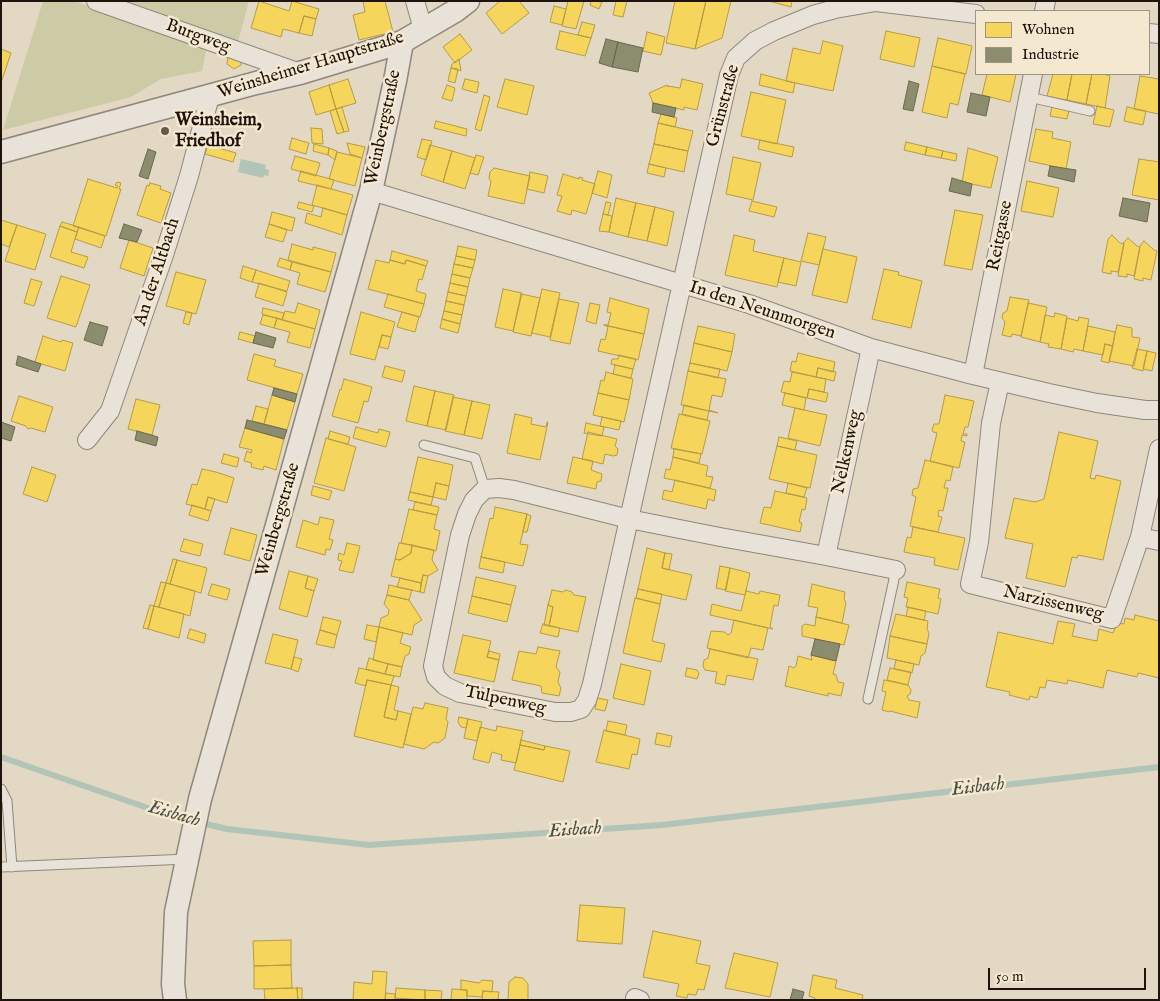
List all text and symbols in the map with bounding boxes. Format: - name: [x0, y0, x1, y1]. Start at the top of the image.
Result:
- legend: [975, 10, 1150, 75]
- street label: Burgweg: [163, 15, 233, 59]
- text: Wohnen: [1022, 20, 1074, 39]
- street label: Weinsheimer Hauptstraße: [215, 27, 407, 105]
- text: Industrie: [1022, 45, 1079, 64]
- street label: Grünstraße: [703, 63, 745, 149]
- street label: Weinbergstraße: [361, 68, 407, 188]
- place label: Weinsheim, Friedhof: [175, 110, 262, 152]
- marker: Weinsheim, Friedhof: [159, 125, 171, 137]
- street label: Reitgasse: [984, 199, 1018, 273]
- street label: An der Altbach: [130, 215, 186, 329]
- street label: In den Neunmorgen: [686, 277, 838, 345]
- street label: Nelkenweg: [829, 408, 867, 496]
- street label: Weinbergstraße: [252, 461, 306, 579]
- street label: Narzissenweg: [1001, 582, 1105, 626]
- street label: Tulpenweg: [462, 682, 548, 720]
- water label: Eisbach: [950, 773, 1006, 803]
- water label: Eisbach: [145, 797, 203, 833]
- water label: Eisbach: [548, 818, 602, 844]
- scale bar: [990, 958, 1148, 990]
- text: 50 m: [996, 967, 1024, 986]

